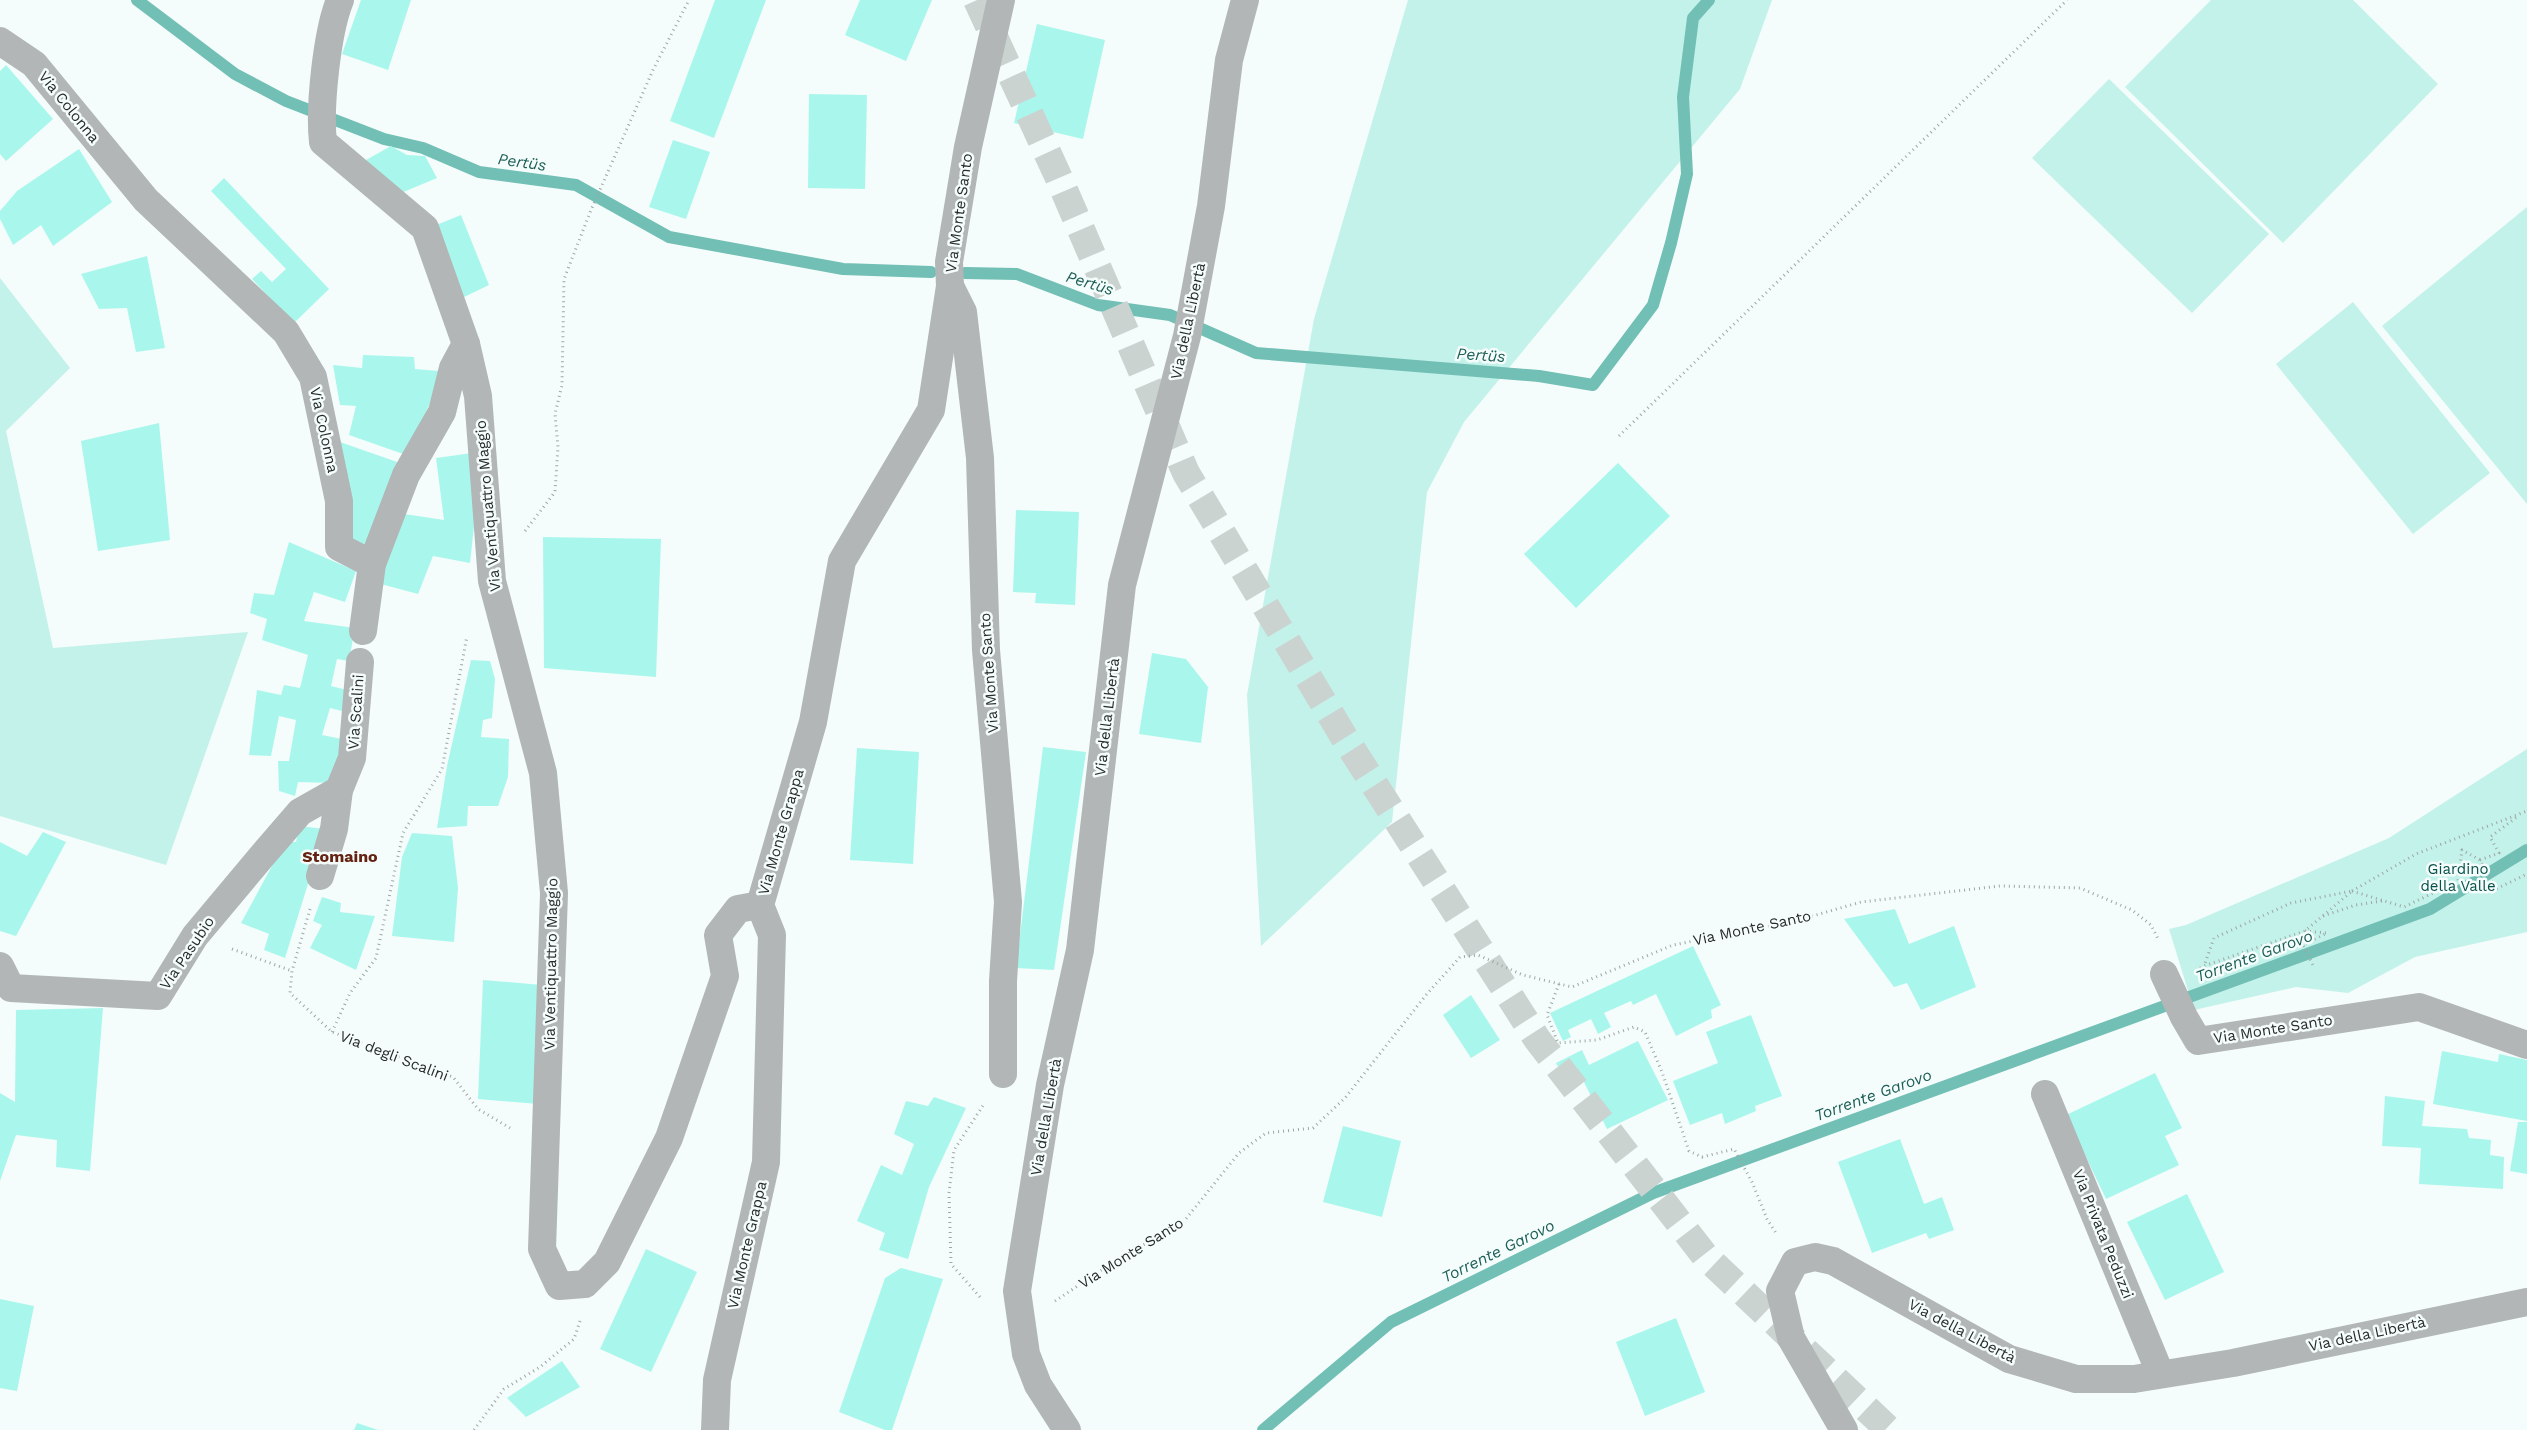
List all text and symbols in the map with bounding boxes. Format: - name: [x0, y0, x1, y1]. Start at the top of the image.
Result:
- street label: Via Colonna: [35, 68, 104, 147]
- water label: Pertüs: [497, 149, 547, 175]
- street label: Via Monte Santo: [942, 152, 976, 274]
- street label: Via della Libertà: [1167, 260, 1209, 381]
- water label: Pertüs: [1064, 267, 1116, 299]
- water label: Pertüs: [1456, 344, 1506, 366]
- street label: Via Colonna: [306, 386, 342, 475]
- street label: Via Ventiquattro Maggio: [472, 419, 504, 593]
- street label: Via Monte Santo: [976, 612, 1002, 734]
- street label: Via della Libertà: [1091, 656, 1123, 777]
- street label: Via Scalini: [344, 674, 368, 750]
- street label: Via Monte Grappa: [754, 766, 808, 897]
- district label: Stomaino: [302, 847, 378, 866]
- park label: Giardino della Valle: [2420, 860, 2496, 895]
- street label: Via Ventiquattro Maggio: [540, 878, 562, 1050]
- street label: Via Monte Santo: [1691, 907, 1813, 949]
- street label: Via Pasubio: [156, 913, 218, 993]
- water label: Torrente Garovo: [2193, 926, 2315, 986]
- street label: Via Monte Santo: [2212, 1011, 2334, 1047]
- street label: Via degli Scalini: [337, 1027, 451, 1085]
- street label: Via della Libertà: [1027, 1056, 1065, 1177]
- water label: Torrente Garovo: [1812, 1065, 1934, 1125]
- street label: Via Privata Peduzzi: [2069, 1167, 2137, 1301]
- street label: Via Monte Grappa: [724, 1179, 771, 1311]
- street label: Via Monte Santo: [1075, 1213, 1187, 1293]
- water label: Torrente Garovo: [1438, 1215, 1558, 1287]
- street label: Via della Libertà: [1905, 1295, 2019, 1367]
- street label: Via della Libertà: [2307, 1313, 2428, 1355]

